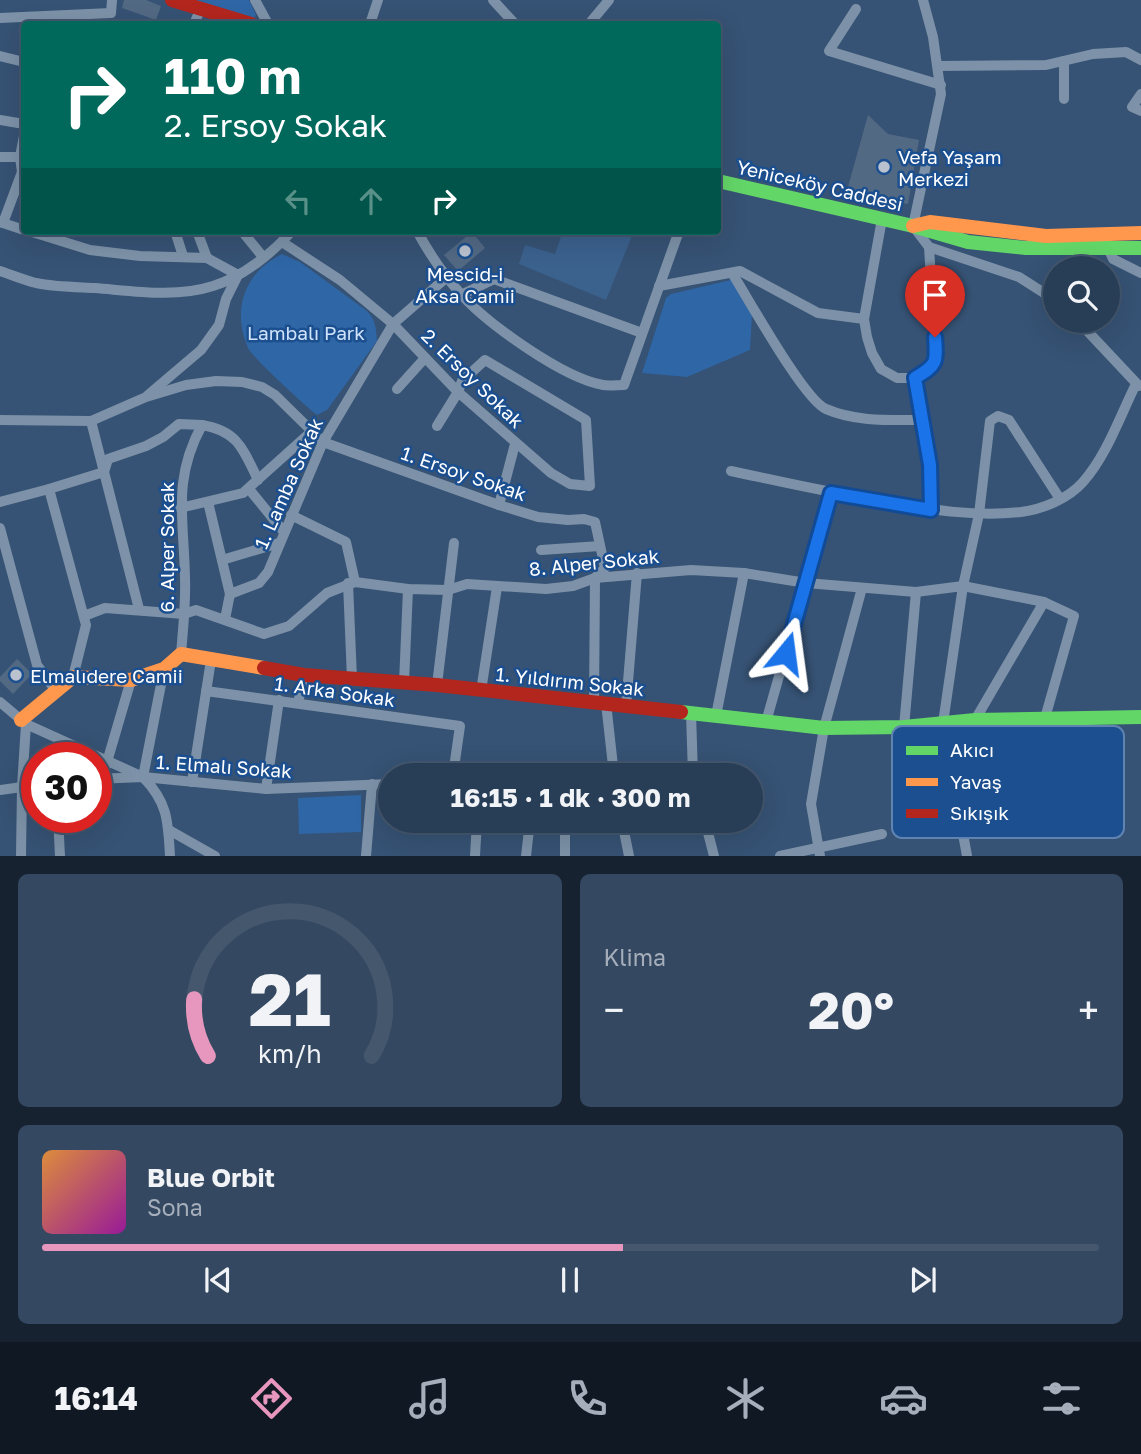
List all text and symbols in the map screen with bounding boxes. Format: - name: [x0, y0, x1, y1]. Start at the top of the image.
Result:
- text: 110 m: [164, 46, 301, 105]
- icon: right: [49, 49, 140, 140]
- text: 2. Ersoy Sokak: [164, 106, 387, 144]
- place label: Vefa Yaşam Merkezi: [898, 145, 1001, 190]
- street label: Yeniceköy Caddesi: [735, 155, 905, 215]
- marker: Vefa Yaşam Merkezi: [876, 159, 892, 175]
- icon: left: [279, 182, 317, 220]
- icon: ahead: [352, 182, 390, 220]
- icon: right: [425, 182, 463, 220]
- marker: Mescid-i Aksa Camii: [457, 243, 473, 259]
- map controls: [1043, 256, 1120, 333]
- button: search: [1043, 256, 1120, 333]
- place label: Mescid-i Aksa Camii: [415, 262, 515, 307]
- pin: [905, 265, 965, 337]
- icon: arrive: [916, 276, 954, 314]
- park label: Lambalı Park: [247, 321, 365, 344]
- street label: 2. Ersoy Sokak: [417, 324, 529, 432]
- street label: 1. Lamba Sokak: [249, 414, 327, 552]
- street label: 1. Ersoy Sokak: [398, 441, 530, 505]
- street label: 6. Alper Sokak: [155, 481, 178, 612]
- street label: 8. Alper Sokak: [528, 544, 661, 580]
- position arrow: [749, 616, 823, 690]
- street label: 1. Yıldırım Sokak: [495, 662, 646, 700]
- place label: Elmalıdere Camii: [30, 664, 183, 687]
- marker: Elmalıdere Camii: [8, 667, 24, 683]
- street label: 1. Arka Sokak: [273, 671, 397, 711]
- legend: [892, 726, 1124, 838]
- text: Akıcı: [950, 738, 994, 761]
- speed limit sign: 30: [21, 742, 112, 833]
- street label: 1. Elmalı Sokak: [155, 750, 293, 782]
- text: Yavaş: [950, 770, 1002, 793]
- text: 16:15 · 1 dk · 300 m: [451, 782, 690, 813]
- text: Sıkışık: [950, 801, 1009, 824]
- text: Klima: [604, 943, 666, 971]
- text: 21: [249, 956, 331, 1043]
- text: 20°: [808, 978, 894, 1040]
- text: −: [604, 987, 624, 1032]
- text: +: [1078, 987, 1099, 1032]
- text: km/h: [258, 1038, 322, 1069]
- text: Blue Orbit: [147, 1162, 275, 1193]
- text: Sona: [147, 1193, 203, 1221]
- icon: previous: [199, 1261, 237, 1299]
- icon: pause: [551, 1261, 589, 1299]
- icon: next: [904, 1261, 942, 1299]
- icon: directions: [247, 1374, 296, 1423]
- icon: music: [405, 1374, 454, 1423]
- icon: phone: [563, 1374, 612, 1423]
- icon: climate: [721, 1374, 770, 1423]
- icon: car: [879, 1374, 928, 1423]
- icon: filters: [1037, 1374, 1086, 1423]
- text: 16:14: [55, 1379, 138, 1417]

